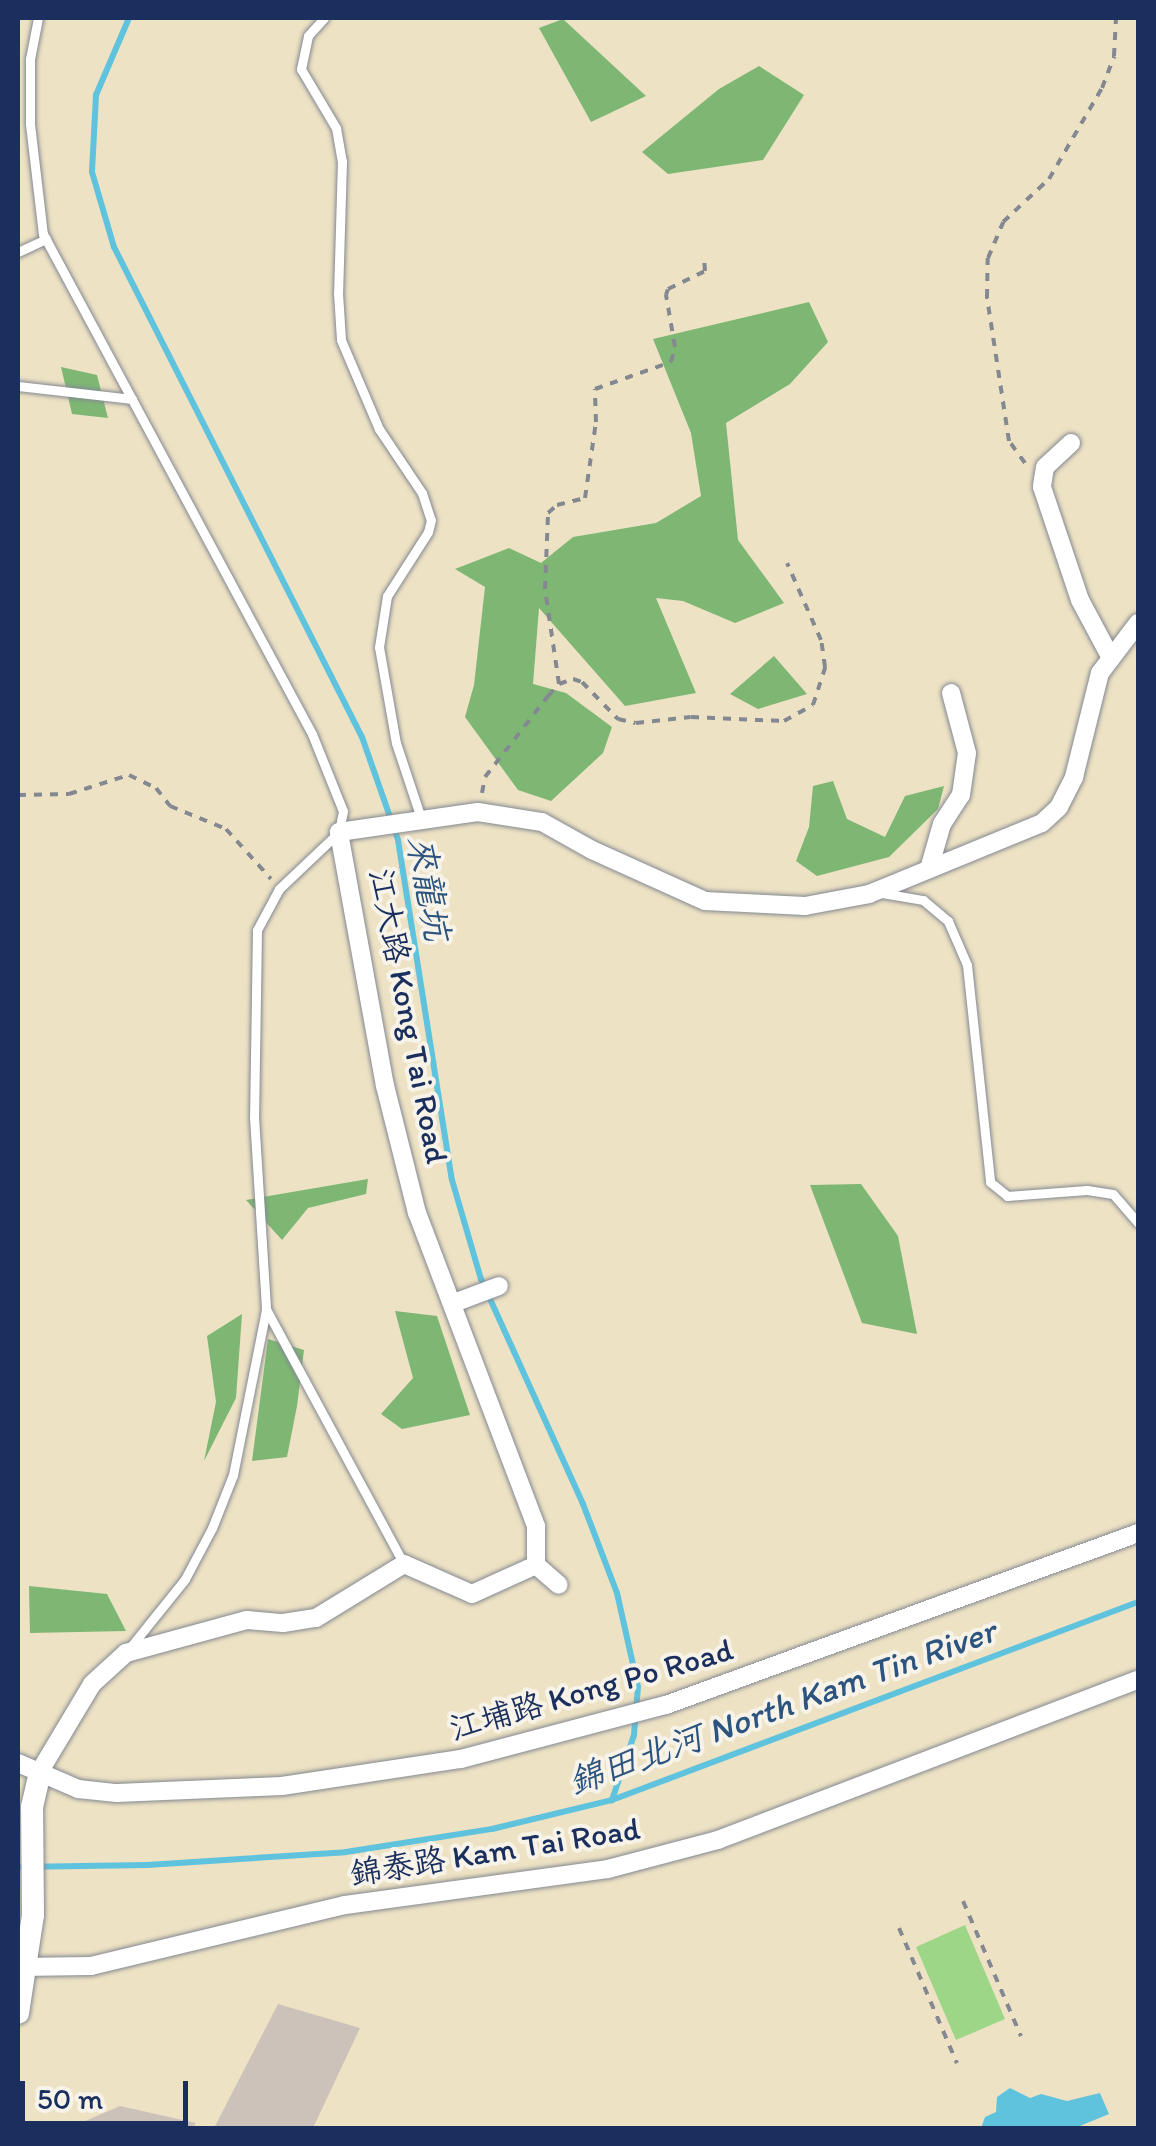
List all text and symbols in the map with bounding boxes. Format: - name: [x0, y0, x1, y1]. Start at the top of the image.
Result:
- water label: 來龍坑: [399, 833, 459, 943]
- street label: 江大路 Kong Tai Road: [362, 866, 456, 1166]
- water label: 錦田北河 North Kam Tin River: [562, 1609, 1002, 1803]
- street label: 江埔路 Kong Po Road: [446, 1630, 736, 1748]
- street label: 錦泰路 Kam Tai Road: [349, 1809, 641, 1893]
- scale bar: [25, 2061, 192, 2123]
- text: 50 m: [37, 2080, 103, 2117]

